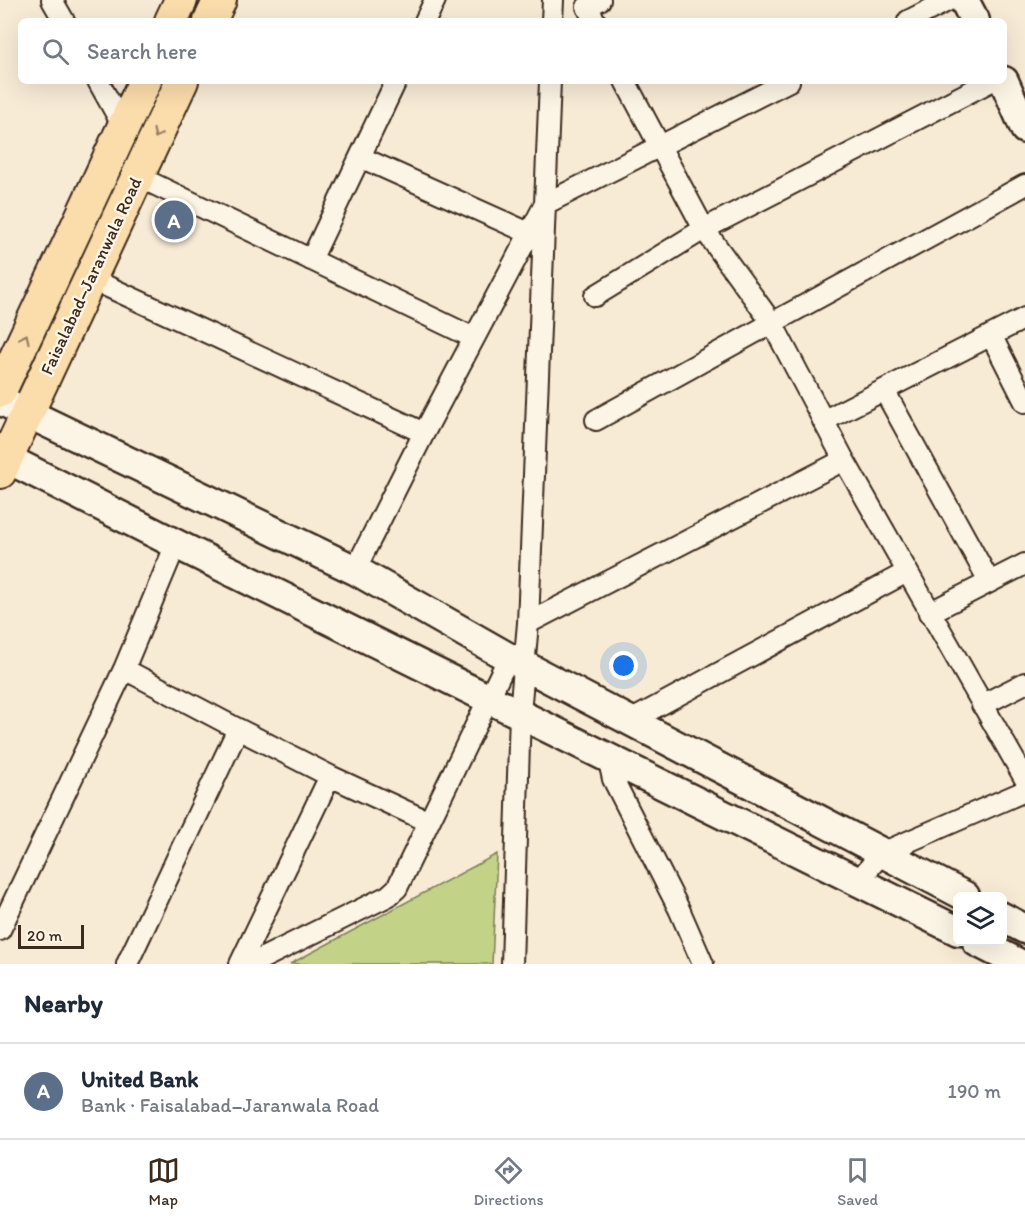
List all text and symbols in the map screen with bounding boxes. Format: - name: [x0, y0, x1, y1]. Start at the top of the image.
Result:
- search box: [18, 18, 1007, 84]
- icon: search: [39, 35, 72, 68]
- text: Search here: [87, 38, 197, 65]
- one-way arrow: [152, 127, 164, 138]
- street label: Faisalabad–Jaranwala Road: [36, 174, 147, 378]
- pin: A: [154, 198, 194, 242]
- one-way arrow: [17, 333, 29, 344]
- your location: [609, 651, 638, 680]
- map controls: [953, 892, 1007, 946]
- button: layers: [953, 892, 1007, 946]
- scale bar: [18, 922, 84, 950]
- text: 20 m: [27, 926, 62, 945]
- text: Nearby: [24, 987, 103, 1019]
- text: United Bank: [81, 1066, 199, 1093]
- text: A: [37, 1079, 50, 1103]
- text: 190 m: [948, 1079, 1001, 1103]
- text: Bank · Faisalabad–Jaranwala Road: [81, 1093, 379, 1117]
- tab: Map: [147, 1154, 180, 1209]
- tab: Directions: [473, 1154, 544, 1209]
- tab: Saved: [837, 1154, 878, 1209]

